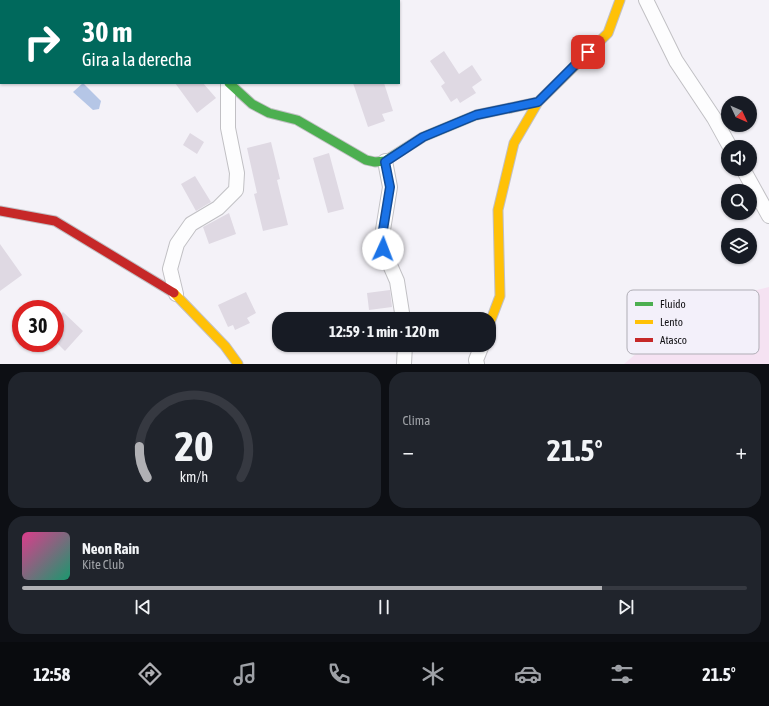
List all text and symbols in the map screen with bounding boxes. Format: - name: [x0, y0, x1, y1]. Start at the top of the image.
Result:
- icon: right: [16, 16, 68, 68]
- text: 30 m: [82, 16, 132, 48]
- pin: [571, 35, 605, 69]
- icon: arrive: [577, 41, 599, 63]
- text: Gira a la derecha: [82, 49, 192, 70]
- north arrow: [721, 96, 757, 132]
- map controls: [721, 96, 757, 264]
- button: sound: [721, 140, 757, 176]
- button: search: [721, 184, 757, 220]
- position arrow: [362, 228, 404, 270]
- button: layers: [721, 228, 757, 264]
- legend: [627, 290, 759, 354]
- text: Fluido: [660, 298, 686, 310]
- speed limit sign: 30: [12, 300, 64, 352]
- text: Lento: [660, 316, 683, 328]
- text: 12:59 · 1 min · 120 m: [329, 323, 439, 340]
- text: Atasco: [660, 334, 687, 346]
- text: Clima: [403, 413, 430, 428]
- text: 20: [175, 422, 214, 470]
- text: 21.5°: [547, 433, 603, 467]
- text: −: [403, 438, 414, 464]
- text: +: [736, 438, 747, 464]
- text: km/h: [180, 469, 208, 485]
- text: Neon Rain: [82, 540, 139, 557]
- text: Kite Club: [82, 557, 124, 572]
- icon: previous: [132, 596, 154, 618]
- icon: pause: [373, 596, 395, 618]
- icon: next: [615, 596, 637, 618]
- icon: directions: [136, 660, 164, 688]
- icon: music: [231, 660, 259, 688]
- icon: phone: [325, 660, 353, 688]
- icon: climate: [419, 660, 447, 688]
- icon: car: [514, 660, 542, 688]
- icon: filters: [608, 660, 636, 688]
- text: 12:58: [33, 664, 70, 685]
- text: 21.5°: [702, 664, 736, 685]

